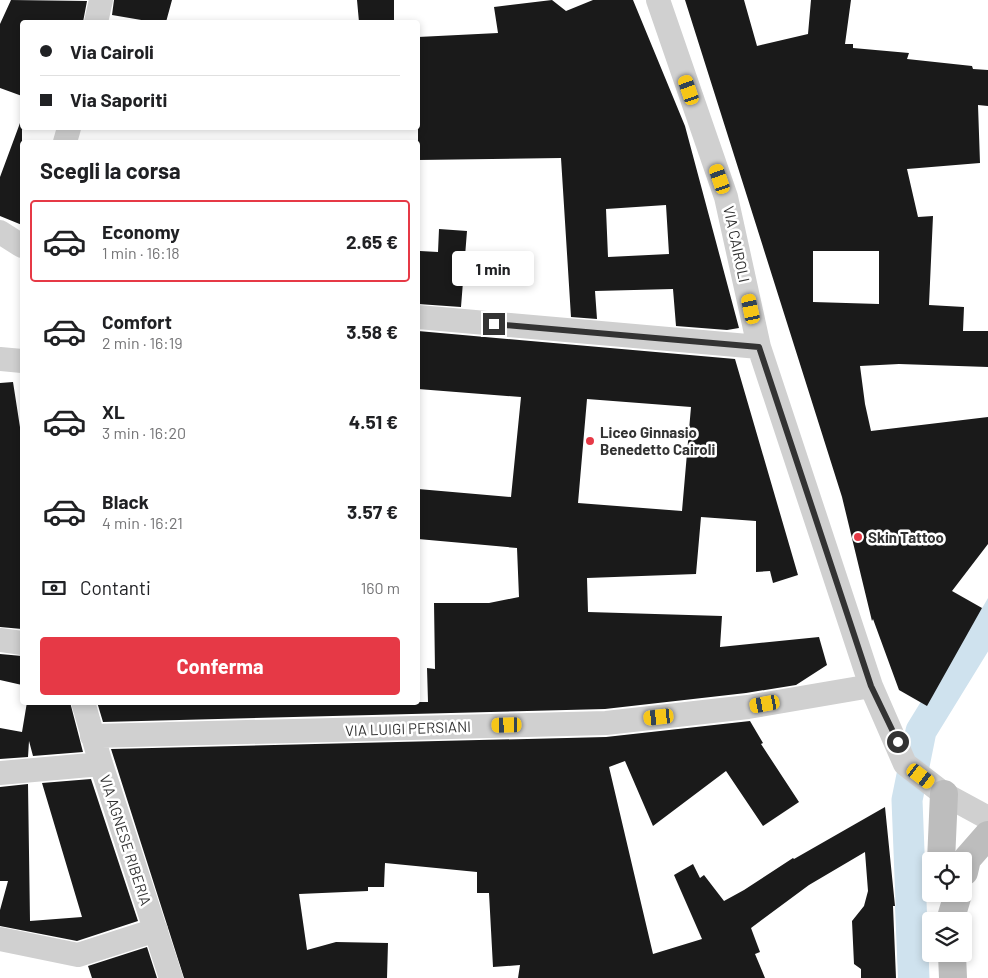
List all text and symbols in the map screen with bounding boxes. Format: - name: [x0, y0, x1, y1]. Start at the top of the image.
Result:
- text: Via Cairoli: [70, 40, 154, 63]
- car: [677, 73, 700, 107]
- text: Via Saporiti: [70, 88, 167, 111]
- text: Scegli la corsa: [40, 157, 181, 183]
- car: [708, 162, 731, 196]
- street label: VIA CAIROLI: [720, 204, 754, 284]
- icon: car: [42, 219, 87, 264]
- text: Economy: [102, 220, 180, 243]
- text: 2.65 €: [346, 230, 398, 253]
- text: 1 min · 16:18: [102, 243, 180, 262]
- callout: 1 min: [453, 252, 535, 286]
- text: 1 min: [475, 259, 511, 278]
- car: [740, 293, 761, 325]
- icon: car: [42, 309, 87, 354]
- text: Comfort: [102, 310, 172, 333]
- route end: [483, 313, 505, 335]
- text: 3.58 €: [346, 320, 398, 343]
- text: 2 min · 16:19: [102, 333, 183, 352]
- icon: car: [42, 399, 87, 444]
- text: XL: [102, 400, 125, 423]
- text: 4.51 €: [349, 410, 398, 433]
- text: 3 min · 16:20: [102, 423, 186, 442]
- place label: Liceo Ginnasio Benedetto Cairoli: [600, 423, 715, 458]
- marker: Liceo Ginnasio Benedetto Cairoli: [584, 435, 596, 447]
- icon: car: [42, 489, 87, 534]
- text: Black: [102, 490, 149, 513]
- text: 3.57 €: [347, 500, 398, 523]
- text: 4 min · 16:21: [102, 513, 183, 532]
- place label: Skin Tattoo: [868, 528, 944, 546]
- marker: Skin Tattoo: [852, 531, 864, 543]
- icon: cash: [40, 574, 68, 602]
- text: Contanti: [80, 576, 151, 599]
- text: 160 m: [361, 578, 400, 597]
- button: Conferma: [40, 637, 400, 695]
- car: [748, 694, 781, 714]
- car: [643, 708, 674, 726]
- street label: VIA LUIGI PERSIANI: [345, 717, 471, 739]
- car: [491, 717, 522, 733]
- route start: [887, 731, 909, 753]
- car: [904, 761, 937, 791]
- street label: VIA AGNESE RIBERIA: [96, 772, 156, 908]
- map controls: [922, 852, 972, 962]
- button: locate: [922, 852, 972, 902]
- button: layers: [922, 912, 972, 962]

